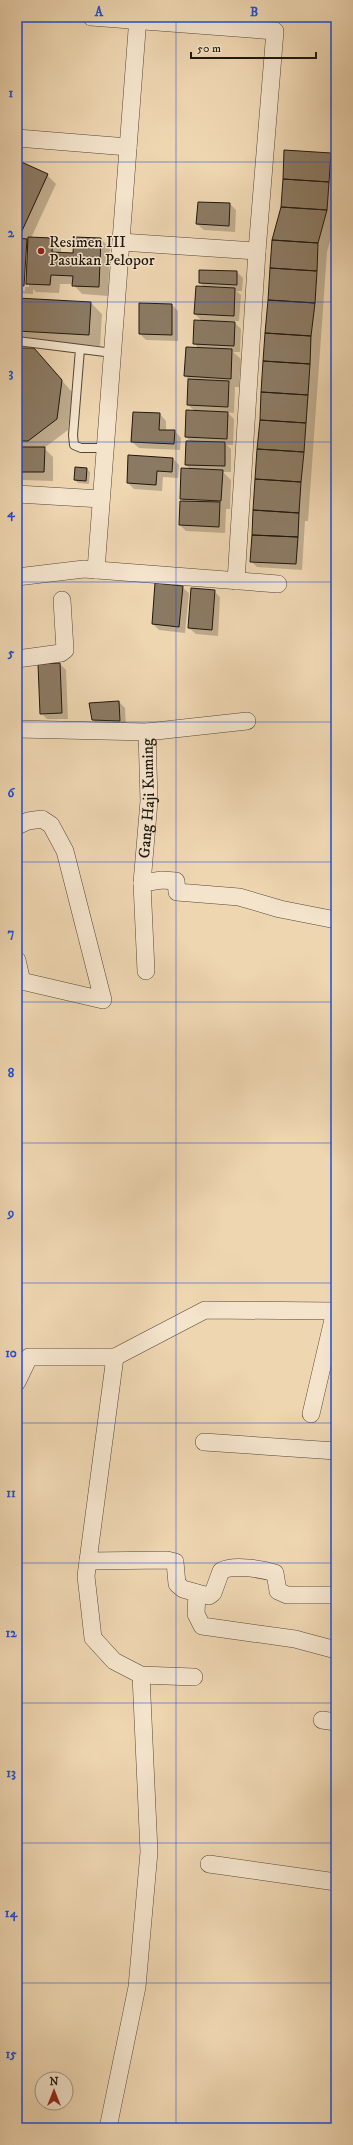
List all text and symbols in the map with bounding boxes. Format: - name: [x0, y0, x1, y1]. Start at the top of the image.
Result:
- text: A: [94, 4, 104, 20]
- text: B: [250, 4, 258, 20]
- scale bar: [191, 34, 316, 60]
- text: 50 m: [197, 41, 221, 56]
- text: 1: [9, 85, 14, 101]
- text: 2: [8, 225, 15, 241]
- place label: Resimen III Pasukan Pelopor: [49, 232, 155, 270]
- marker: Resimen III Pasukan Pelopor: [36, 246, 46, 256]
- text: 3: [9, 365, 14, 381]
- text: 4: [6, 505, 15, 522]
- text: 5: [7, 645, 15, 661]
- street label: Gang Haji Kuming: [134, 738, 159, 859]
- text: 6: [8, 785, 16, 801]
- text: 7: [8, 925, 15, 941]
- text: 8: [8, 1065, 15, 1081]
- text: 9: [7, 1205, 14, 1221]
- text: 10: [5, 1345, 17, 1361]
- text: 11: [6, 1485, 16, 1501]
- text: 12: [5, 1625, 17, 1641]
- text: 13: [6, 1765, 16, 1781]
- text: 14: [5, 1905, 18, 1922]
- text: 15: [5, 2046, 17, 2062]
- north arrow: [34, 2071, 74, 2111]
- text: N: [49, 2075, 59, 2089]

